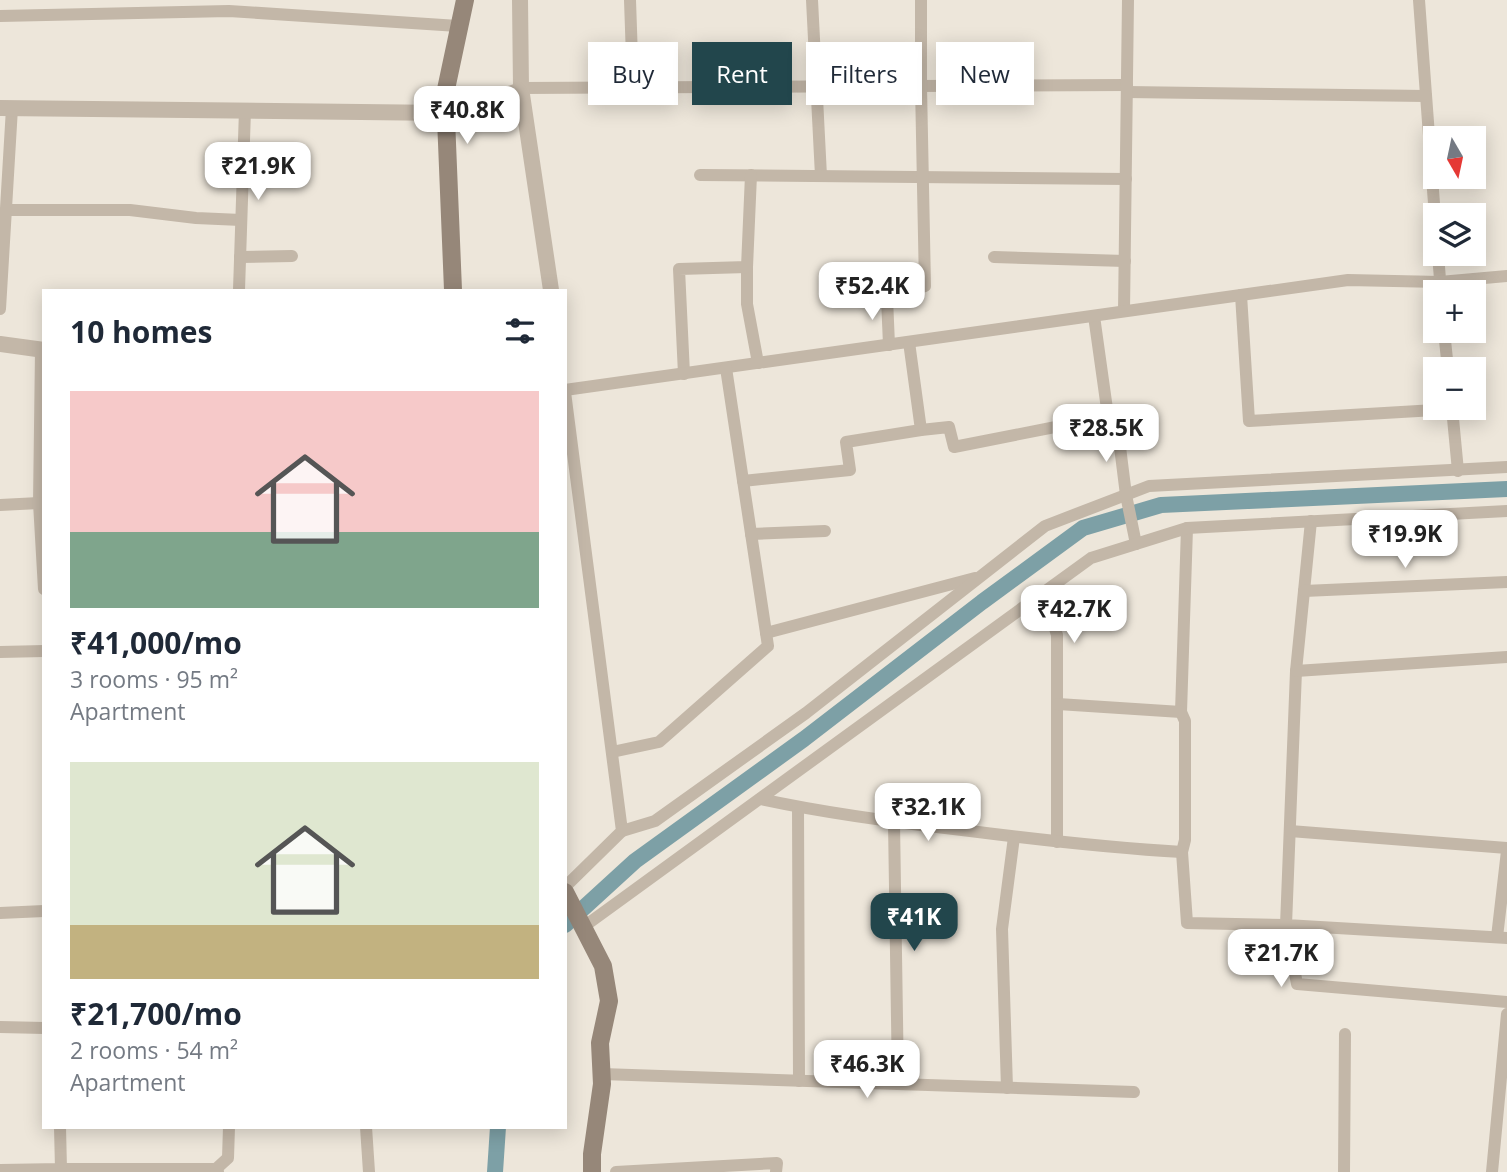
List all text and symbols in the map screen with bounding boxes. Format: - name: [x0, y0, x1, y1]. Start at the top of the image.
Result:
- chip: Buy: [588, 42, 678, 105]
- chip: Rent: [692, 42, 792, 105]
- chip: Filters: [806, 42, 922, 105]
- chip: New: [936, 42, 1034, 105]
- pin: ₹40.8K: [410, 86, 524, 146]
- text: ₹40.8K: [430, 93, 504, 125]
- north arrow: [1423, 126, 1486, 189]
- map controls: [1423, 126, 1486, 420]
- pin: ₹21.9K: [201, 142, 315, 202]
- text: ₹21.9K: [221, 149, 295, 181]
- button: layers: [1423, 203, 1486, 266]
- pin: ₹52.4K: [815, 262, 929, 322]
- text: ₹52.4K: [835, 269, 909, 301]
- button: +: [1423, 280, 1486, 343]
- text: 10 homes: [70, 311, 213, 352]
- icon: filters: [501, 312, 539, 350]
- button: −: [1423, 357, 1486, 420]
- pin: ₹28.5K: [1049, 405, 1163, 464]
- text: ₹28.5K: [1069, 411, 1143, 443]
- icon: home: [242, 436, 368, 562]
- pin: ₹19.9K: [1348, 510, 1462, 570]
- text: ₹19.9K: [1368, 517, 1442, 549]
- pin: ₹42.7K: [1017, 586, 1131, 645]
- text: ₹42.7K: [1037, 592, 1111, 624]
- text: ₹41,000/mo: [70, 622, 242, 663]
- text: 3 rooms · 95 m²: [70, 663, 238, 695]
- text: Apartment: [70, 695, 186, 727]
- pin: ₹32.1K: [871, 784, 985, 843]
- text: ₹32.1K: [891, 790, 965, 822]
- icon: home: [242, 807, 368, 933]
- pin: ₹41K: [873, 894, 955, 953]
- text: ₹41K: [887, 900, 941, 932]
- pin: ₹21.7K: [1224, 930, 1338, 989]
- text: ₹21.7K: [1244, 936, 1318, 968]
- text: ₹21,700/mo: [70, 993, 242, 1034]
- text: 2 rooms · 54 m²: [70, 1034, 238, 1066]
- pin: ₹46.3K: [810, 1040, 924, 1100]
- text: ₹46.3K: [830, 1047, 904, 1079]
- text: Apartment: [70, 1066, 186, 1098]

